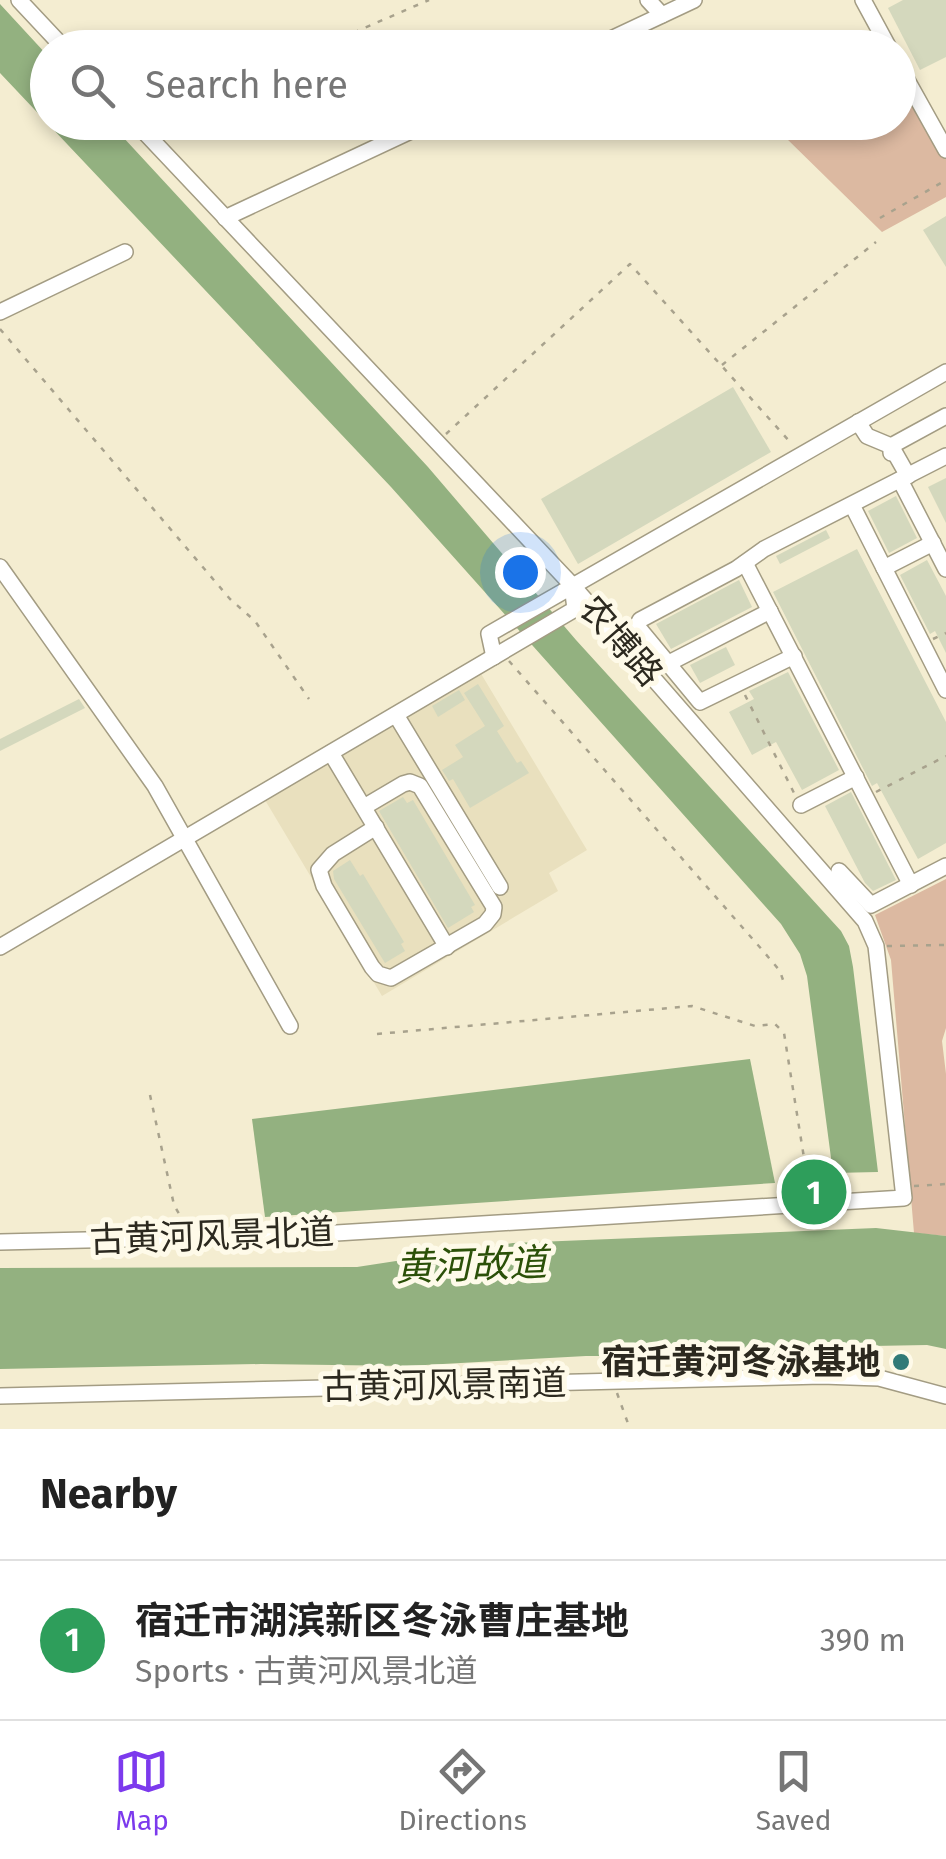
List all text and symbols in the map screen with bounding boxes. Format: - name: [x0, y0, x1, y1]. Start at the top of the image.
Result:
- search box: [30, 30, 916, 140]
- icon: search: [65, 58, 120, 113]
- text: Search here: [145, 62, 348, 108]
- your location: [495, 547, 546, 598]
- street label: 农博路: [571, 588, 671, 694]
- pin: 1: [782, 1154, 846, 1230]
- street label: 古黄河风景北道: [89, 1211, 335, 1261]
- water label: 黄河故道: [394, 1239, 553, 1291]
- place label: 宿迁黄河冬泳基地: [601, 1341, 881, 1383]
- marker: 宿迁黄河冬泳基地: [890, 1351, 912, 1373]
- street label: 古黄河风景南道: [321, 1362, 567, 1408]
- text: Nearby: [40, 1469, 177, 1519]
- text: 宿迁市湖滨新区冬泳曹庄基地: [135, 1598, 629, 1644]
- text: 1: [65, 1621, 80, 1659]
- text: 390 m: [820, 1621, 906, 1659]
- text: Sports · 古黄河风景北道: [135, 1652, 478, 1690]
- tab: Map: [114, 1744, 169, 1837]
- tab: Directions: [398, 1744, 527, 1837]
- tab: Saved: [756, 1744, 832, 1837]

